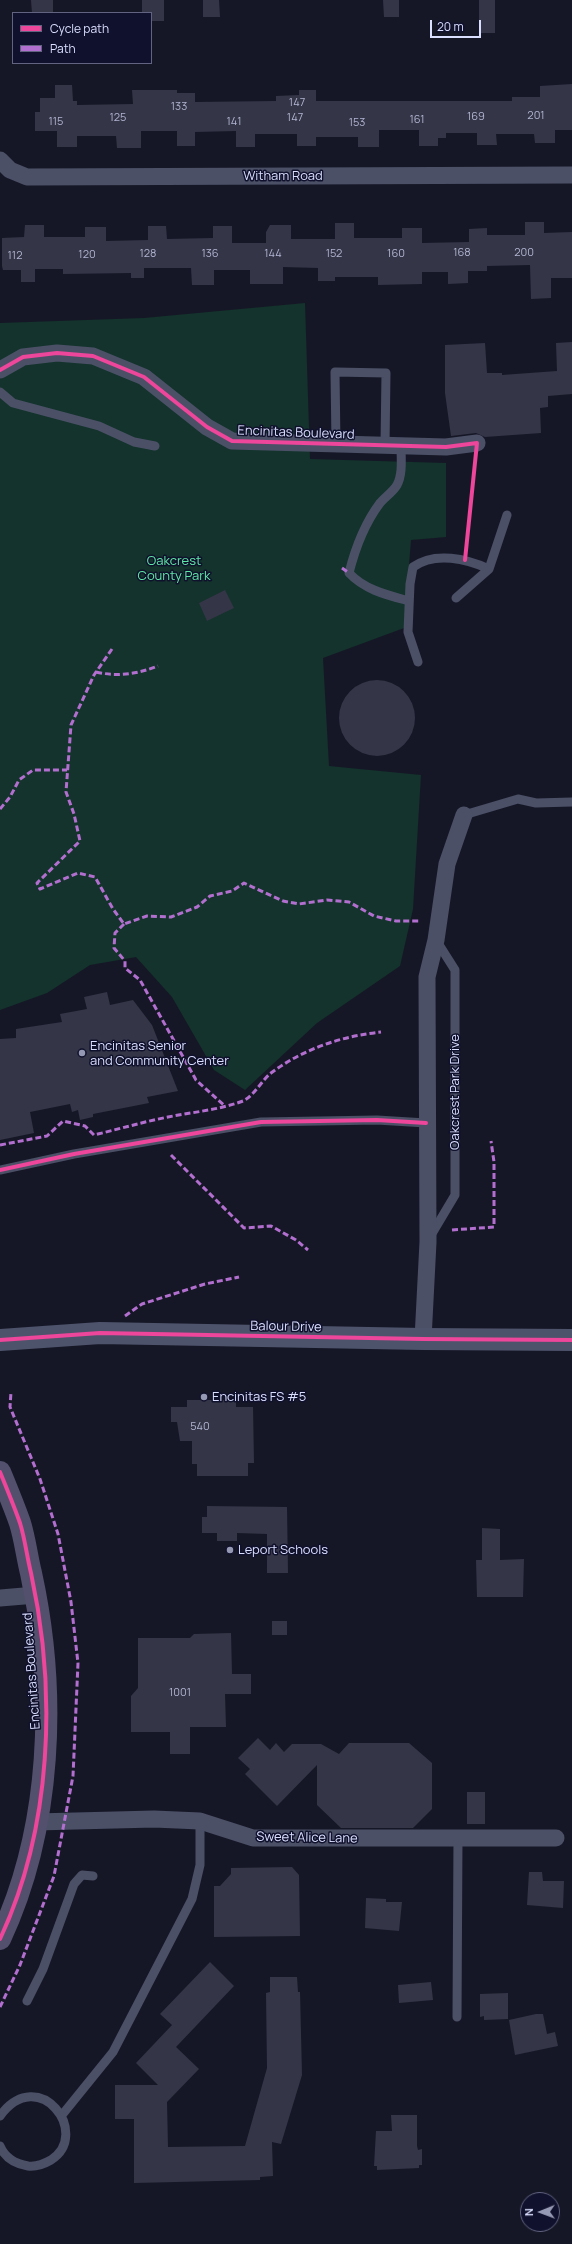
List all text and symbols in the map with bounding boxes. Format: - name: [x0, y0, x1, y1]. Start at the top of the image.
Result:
- legend: [12, 12, 152, 64]
- scale bar: [432, 12, 483, 38]
- text: 20 m: [437, 18, 464, 35]
- text: Cycle path: [50, 20, 109, 37]
- text: Path: [50, 40, 76, 57]
- house number: 147: [289, 96, 305, 110]
- house number: 133: [171, 100, 187, 114]
- house number: 201: [527, 109, 545, 123]
- house number: 169: [467, 110, 485, 124]
- house number: 125: [110, 111, 126, 125]
- house number: 147: [287, 111, 303, 125]
- house number: 161: [409, 113, 425, 127]
- house number: 115: [49, 115, 63, 129]
- house number: 141: [226, 115, 242, 129]
- house number: 153: [349, 116, 365, 130]
- street label: Witham Road: [243, 168, 323, 184]
- house number: 168: [453, 246, 471, 260]
- house number: 200: [514, 246, 534, 260]
- house number: 128: [140, 247, 156, 261]
- house number: 136: [201, 247, 219, 261]
- house number: 144: [264, 247, 282, 261]
- house number: 152: [326, 247, 342, 261]
- house number: 160: [387, 247, 405, 261]
- house number: 120: [78, 248, 96, 262]
- house number: 112: [8, 249, 22, 263]
- street label: Encinitas Boulevard: [237, 423, 355, 443]
- park label: Oakcrest County Park: [138, 553, 210, 584]
- street label: Oakcrest Park Drive: [447, 1034, 463, 1150]
- place label: Encinitas Senior and Community Center: [90, 1038, 229, 1069]
- marker: Encinitas Senior and Community Center: [77, 1048, 87, 1058]
- street label: Balour Drive: [250, 1319, 322, 1335]
- place label: Encinitas FS #5: [212, 1389, 306, 1405]
- marker: Encinitas FS #5: [199, 1392, 209, 1402]
- house number: 540: [190, 1420, 210, 1434]
- place label: Leport Schools: [238, 1542, 328, 1558]
- marker: Leport Schools: [225, 1545, 235, 1555]
- street label: Encinitas Boulevard: [20, 1612, 44, 1730]
- house number: 1001: [169, 1686, 191, 1700]
- street label: Sweet Alice Lane: [256, 1829, 358, 1847]
- north arrow: [520, 2192, 560, 2232]
- text: N: [521, 2208, 536, 2216]

